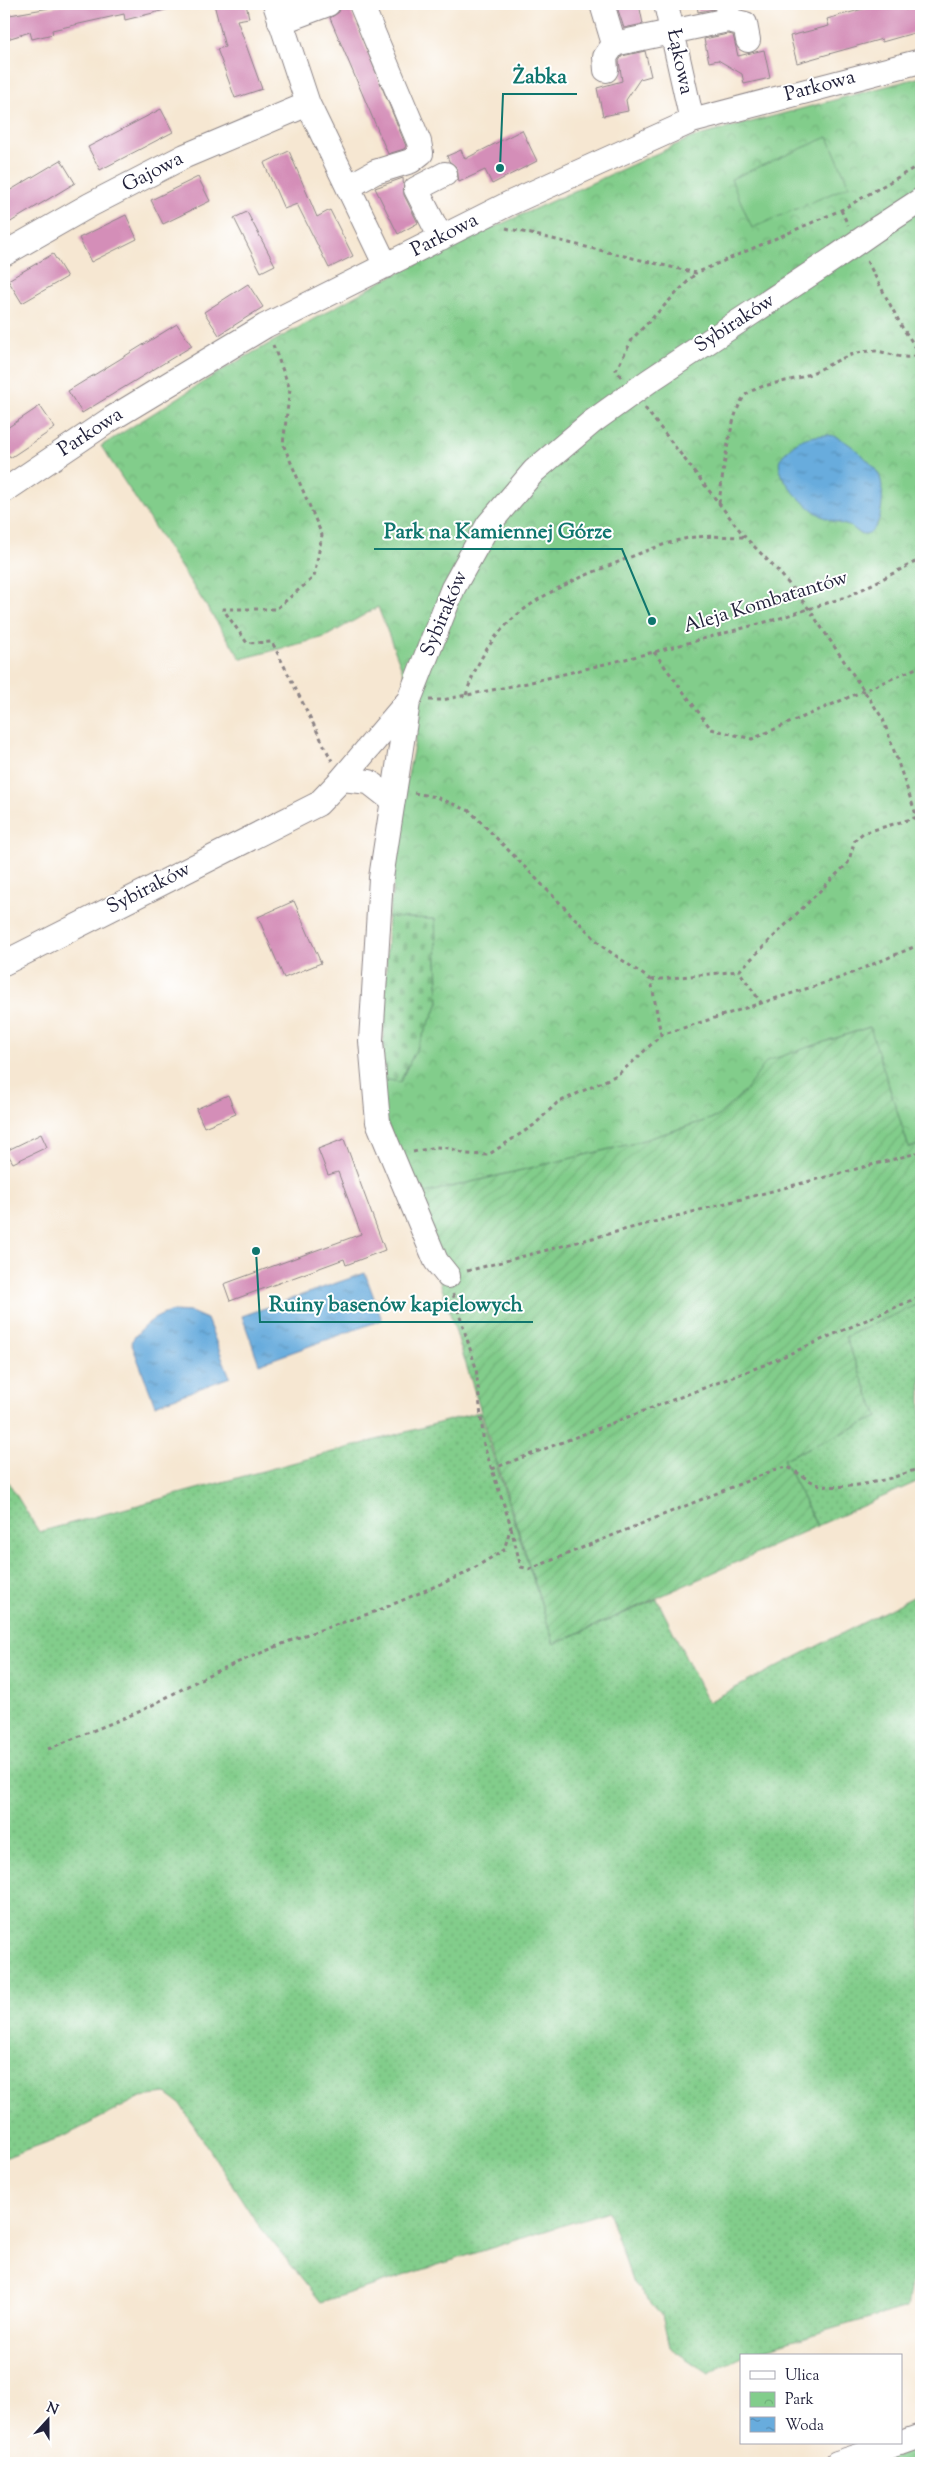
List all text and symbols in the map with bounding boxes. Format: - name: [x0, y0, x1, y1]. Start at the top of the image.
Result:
- street label: Łąkowa: [658, 27, 700, 97]
- callout: Żabka: [503, 58, 577, 94]
- text: Żabka: [513, 63, 567, 93]
- street label: Parkowa: [781, 64, 859, 110]
- street label: Gajowa: [117, 145, 189, 201]
- street label: Parkowa: [406, 207, 484, 265]
- street label: Sybiraków: [689, 287, 781, 361]
- street label: Parkowa: [53, 401, 129, 465]
- callout: Park na Kamiennej Górze: [374, 513, 622, 549]
- text: Park na Kamiennej Górze: [384, 518, 612, 548]
- street label: Aleja Kombatantów: [680, 564, 852, 642]
- street label: Sybiraków: [414, 567, 476, 661]
- street label: Sybiraków: [102, 855, 196, 923]
- callout: Ruiny basenów kapielowych: [260, 1286, 533, 1322]
- text: Ruiny basenów kapielowych: [269, 1291, 524, 1321]
- legend: [740, 2354, 902, 2444]
- text: Ulica: [785, 2366, 819, 2387]
- text: Park: [785, 2390, 814, 2411]
- north arrow: [22, 2394, 72, 2444]
- text: N: [43, 2398, 61, 2421]
- text: Woda: [785, 2416, 824, 2437]

